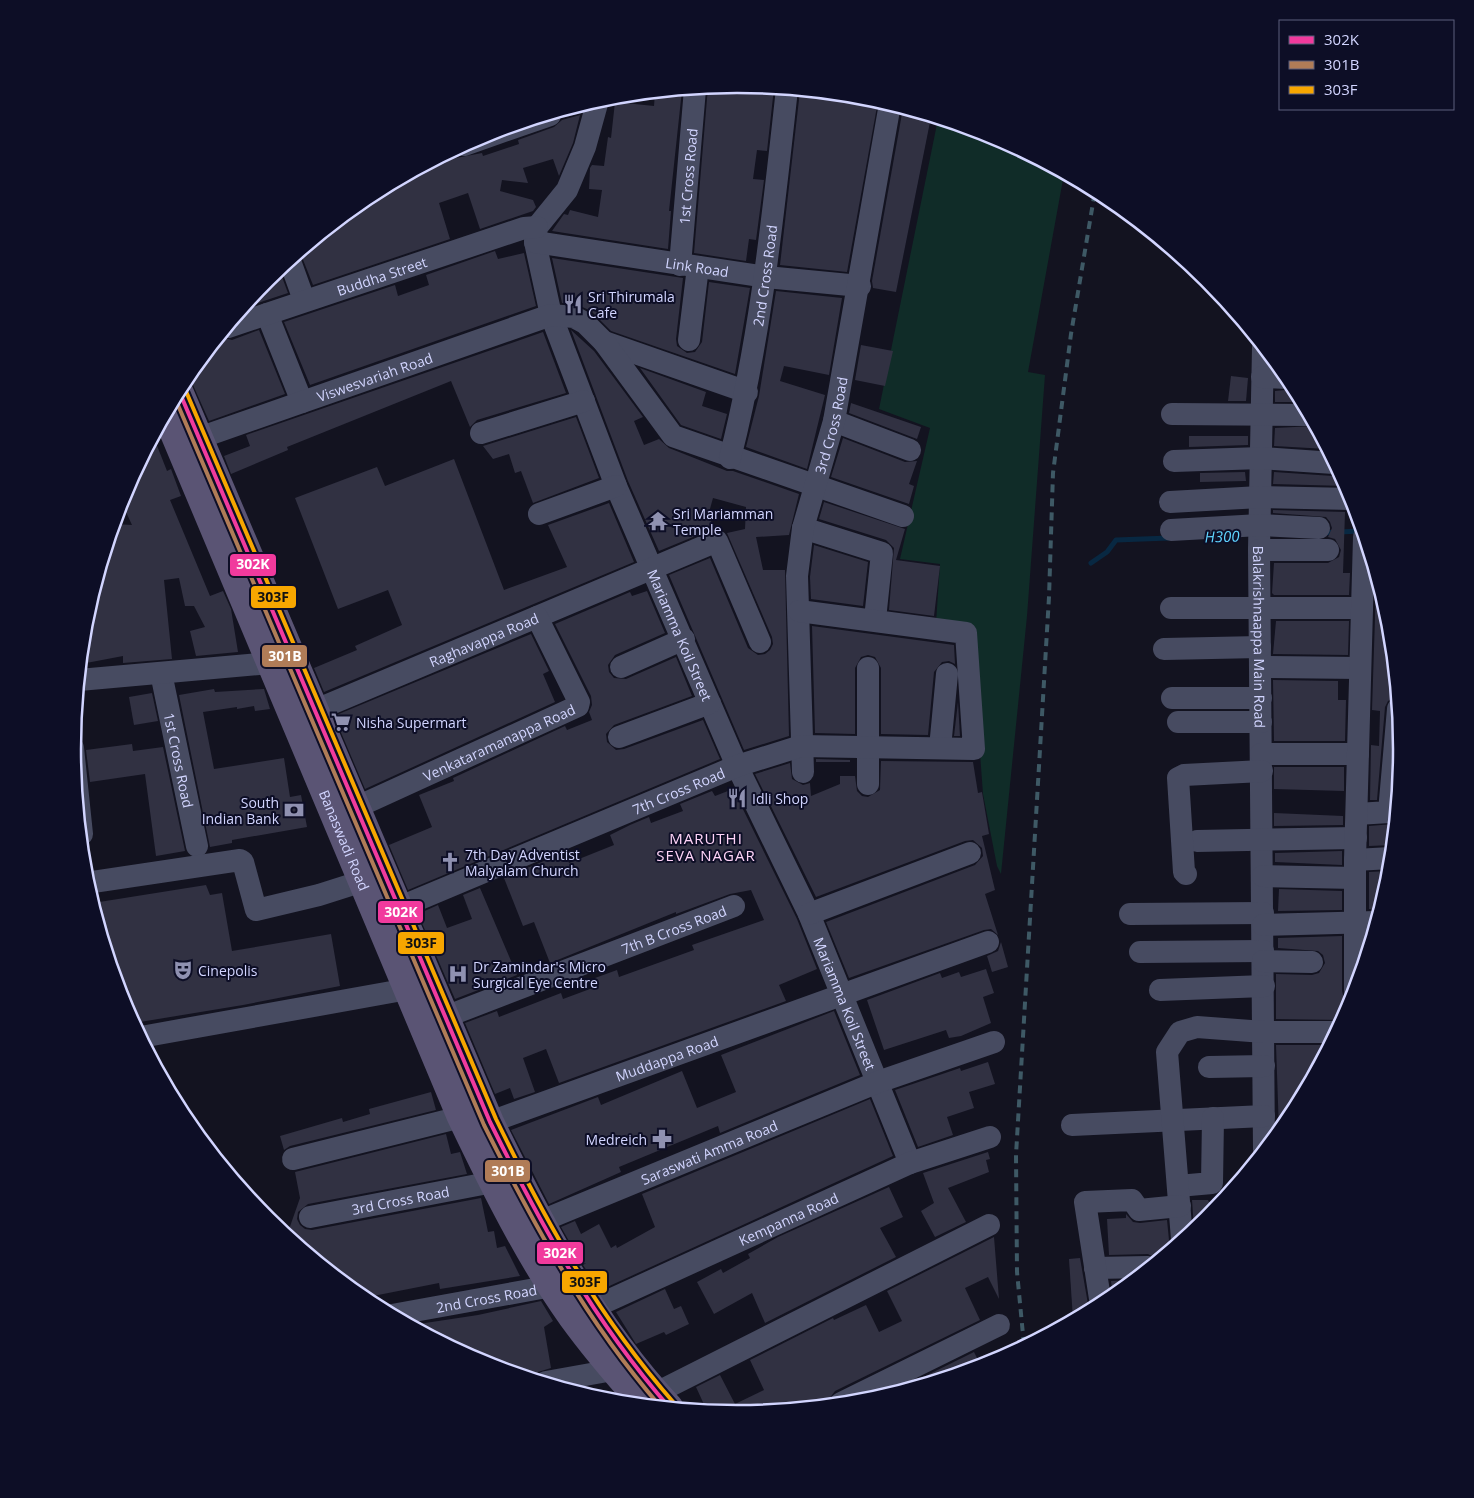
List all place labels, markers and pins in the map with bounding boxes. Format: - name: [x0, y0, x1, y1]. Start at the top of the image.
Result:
- place label: Sri Thirumala Cafe: [588, 287, 675, 322]
- restaurant icon: Sri Thirumala Cafe: [562, 293, 584, 315]
- place label: Sri Mariamman Temple: [673, 504, 773, 539]
- temple icon: Sri Mariamman Temple: [647, 510, 669, 532]
- supermarket icon: Nisha Supermart: [330, 711, 352, 733]
- place label: Nisha Supermart: [356, 713, 467, 732]
- restaurant icon: Idli Shop: [726, 787, 748, 809]
- place label: Idli Shop: [752, 789, 808, 808]
- place label: South Indian Bank: [202, 793, 280, 828]
- bank icon: South Indian Bank: [283, 799, 305, 821]
- place label: 7th Day Adventist Malyalam Church: [465, 845, 580, 880]
- church icon: 7th Day Adventist Malyalam Church: [439, 851, 461, 873]
- place label: Dr Zamindar's Micro Surgical Eye Centre: [473, 957, 606, 992]
- theatre icon: Cinepolis: [172, 959, 194, 981]
- place label: Cinepolis: [198, 961, 258, 980]
- hospital icon: Dr Zamindar's Micro Surgical Eye Centre: [447, 963, 469, 985]
- pharmacy icon: Medreich: [651, 1128, 673, 1150]
- place label: Medreich: [586, 1130, 647, 1149]

